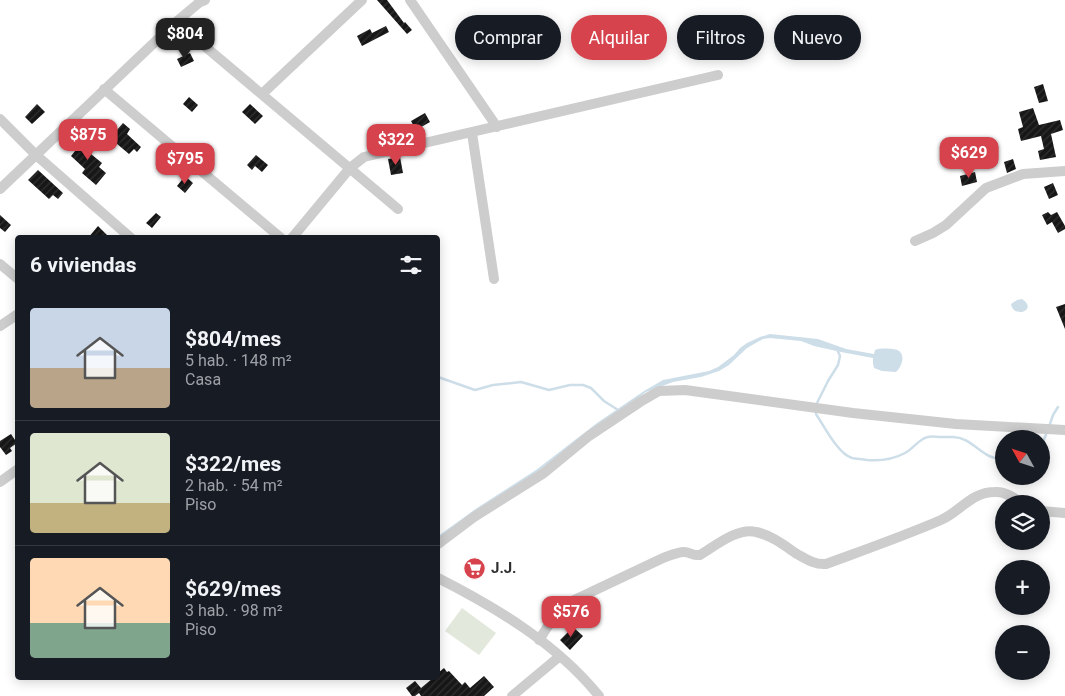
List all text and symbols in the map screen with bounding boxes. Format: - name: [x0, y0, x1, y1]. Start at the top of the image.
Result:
- chip: Comprar: [455, 15, 561, 60]
- chip: Alquilar: [571, 15, 667, 60]
- chip: Filtros: [677, 15, 764, 60]
- chip: Nuevo: [774, 15, 861, 60]
- pin: $804: [155, 18, 215, 60]
- text: $804: [167, 24, 203, 43]
- pin: $875: [58, 119, 118, 161]
- pin: $322: [366, 124, 426, 166]
- text: $875: [70, 125, 106, 144]
- text: $322: [378, 130, 414, 149]
- pin: $629: [939, 136, 999, 179]
- pin: $795: [155, 142, 215, 185]
- text: $629: [951, 143, 987, 162]
- text: $795: [167, 149, 203, 168]
- icon: filters: [397, 251, 425, 279]
- text: 6 viviendas: [30, 253, 137, 277]
- text: $804/mes: [185, 327, 281, 351]
- icon: home: [70, 328, 130, 388]
- text: 5 hab. · 148 m²: [185, 351, 292, 370]
- text: Casa: [185, 370, 221, 389]
- north arrow: [995, 430, 1050, 485]
- map controls: [995, 430, 1050, 680]
- text: $322/mes: [185, 452, 281, 476]
- icon: home: [70, 453, 130, 513]
- text: 2 hab. · 54 m²: [185, 476, 283, 495]
- text: Piso: [185, 495, 216, 514]
- button: layers: [995, 495, 1050, 550]
- supermarket icon: J.J.: [463, 556, 487, 580]
- place label: J.J.: [491, 559, 516, 577]
- button: +: [995, 560, 1050, 615]
- text: $629/mes: [185, 577, 281, 601]
- icon: home: [70, 578, 130, 638]
- pin: $576: [541, 596, 601, 638]
- text: 3 hab. · 98 m²: [185, 601, 283, 620]
- text: $576: [553, 602, 589, 621]
- text: Piso: [185, 620, 216, 639]
- button: −: [995, 625, 1050, 680]

